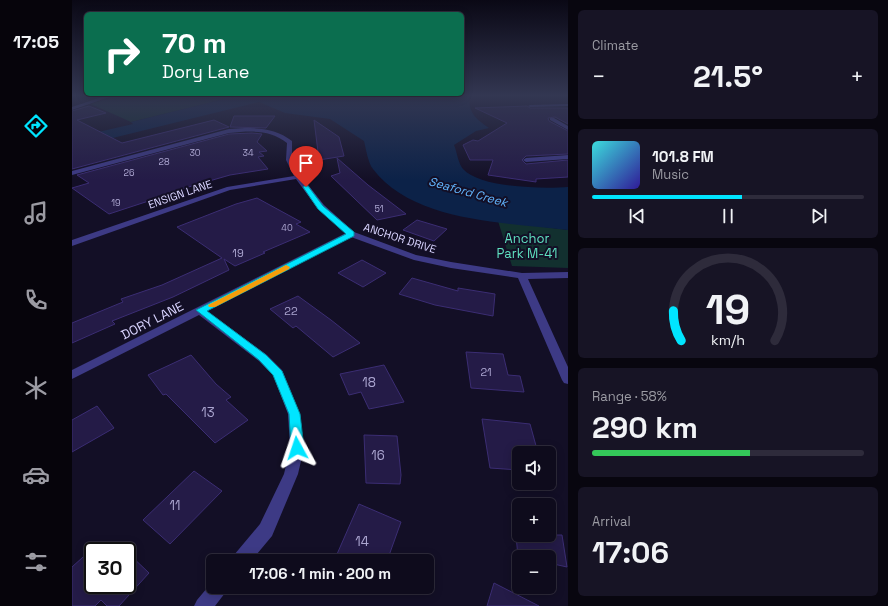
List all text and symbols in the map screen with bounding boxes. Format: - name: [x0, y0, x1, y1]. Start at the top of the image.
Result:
- text: 70 m: [162, 25, 227, 61]
- icon: right: [96, 28, 148, 80]
- text: 17:05: [13, 30, 59, 53]
- text: Climate: [592, 37, 638, 54]
- text: 21.5°: [693, 57, 763, 96]
- text: Dory Lane: [162, 60, 249, 83]
- text: −: [592, 62, 606, 90]
- text: +: [850, 62, 864, 90]
- icon: directions: [22, 112, 50, 140]
- pin: [289, 146, 323, 187]
- house number: 30: [189, 147, 201, 159]
- house number: 34: [242, 147, 254, 159]
- text: 101.8 FM: [652, 147, 714, 166]
- icon: arrive: [295, 152, 317, 174]
- house number: 28: [158, 156, 170, 168]
- text: Music: [652, 166, 689, 183]
- house number: 26: [124, 167, 135, 179]
- water label: Seaford Creek: [427, 173, 511, 211]
- street label: ENSIGN LANE: [146, 177, 214, 211]
- house number: 19: [111, 197, 121, 209]
- icon: music: [22, 199, 50, 227]
- house number: 51: [374, 203, 384, 215]
- icon: previous: [626, 205, 648, 227]
- icon: pause: [717, 205, 739, 227]
- icon: next: [808, 205, 830, 227]
- street label: ANCHOR DRIVE: [362, 220, 438, 256]
- house number: 40: [281, 222, 293, 234]
- park label: Anchor Park M-41: [497, 230, 557, 262]
- house number: 19: [232, 246, 244, 260]
- text: 19: [706, 283, 750, 336]
- icon: phone: [22, 286, 50, 314]
- street label: DORY LANE: [118, 298, 186, 343]
- house number: 22: [284, 304, 298, 318]
- text: km/h: [711, 331, 745, 349]
- house number: 21: [480, 365, 492, 379]
- icon: climate: [22, 374, 50, 402]
- house number: 18: [362, 374, 376, 391]
- text: Range · 58%: [592, 388, 667, 405]
- house number: 13: [201, 404, 215, 421]
- text: 290 km: [592, 408, 698, 447]
- position arrow: [276, 427, 318, 469]
- map controls: [512, 446, 556, 594]
- button: sound: [512, 446, 556, 490]
- house number: 16: [371, 447, 385, 464]
- icon: car: [22, 461, 50, 489]
- house number: 11: [170, 497, 180, 514]
- button: +: [512, 498, 556, 542]
- text: Arrival: [592, 513, 631, 530]
- house number: 14: [355, 533, 369, 550]
- text: 17:06: [592, 533, 669, 572]
- speed limit sign: 30: [84, 542, 136, 594]
- icon: filters: [22, 548, 50, 576]
- button: −: [512, 550, 556, 594]
- text: 17:06 · 1 min · 200 m: [249, 564, 391, 583]

